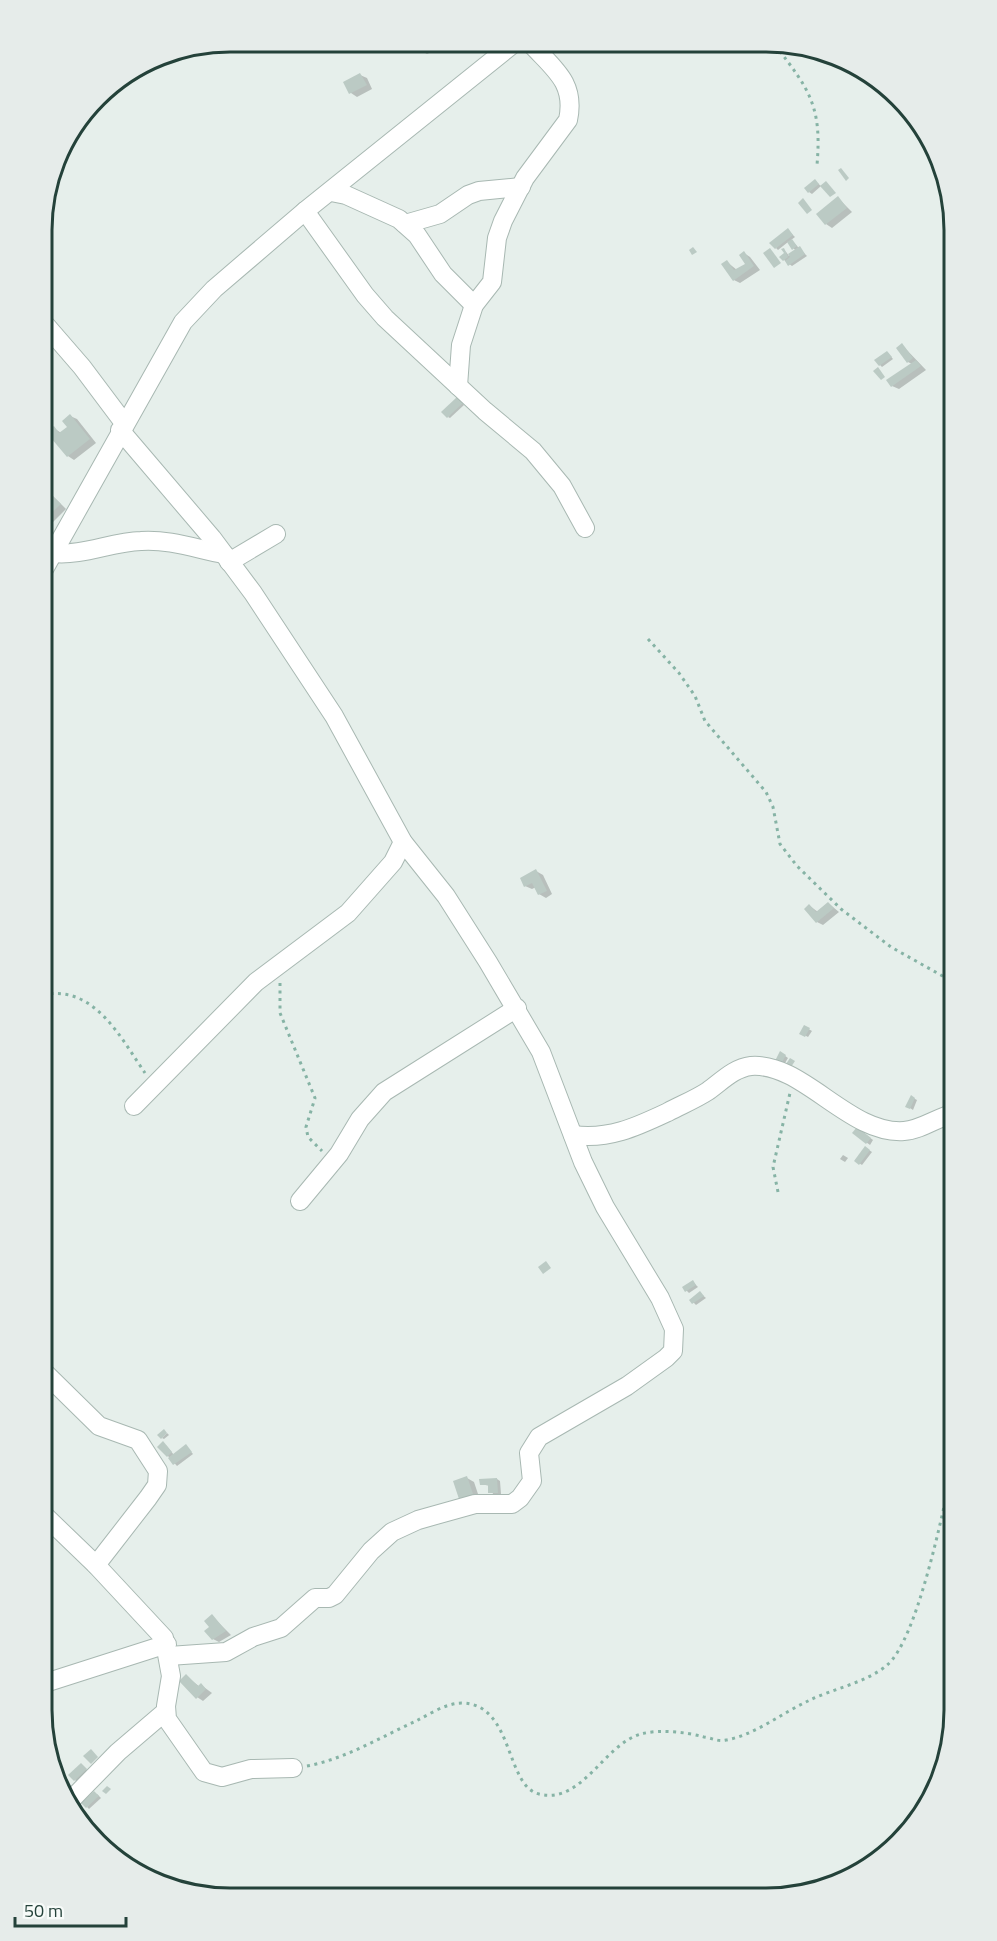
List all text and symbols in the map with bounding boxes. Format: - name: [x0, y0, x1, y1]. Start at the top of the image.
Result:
- scale bar: [15, 1890, 126, 1928]
- text: 50 m: [24, 1897, 63, 1924]

